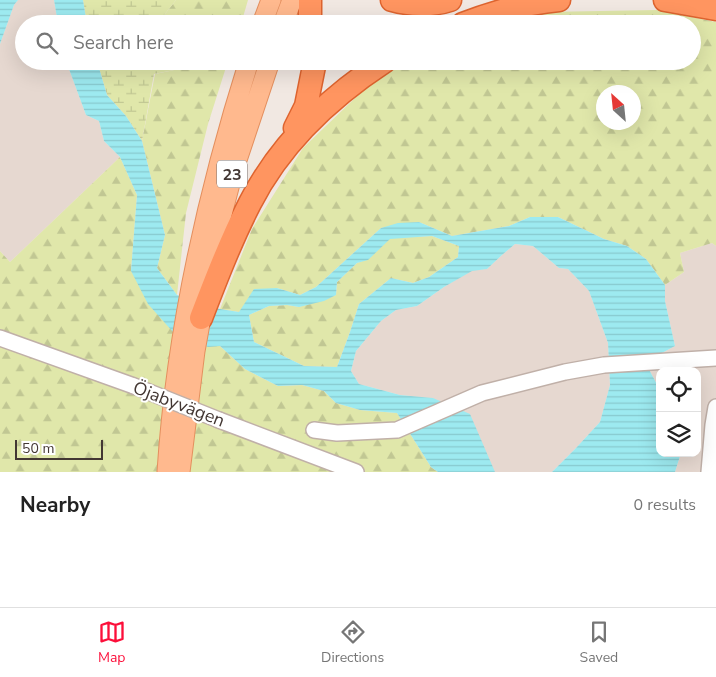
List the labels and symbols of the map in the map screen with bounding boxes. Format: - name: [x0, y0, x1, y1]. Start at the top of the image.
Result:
- north arrow: [596, 85, 641, 130]
- road number: 23: [217, 160, 247, 188]
- street label: Öjabyvägen: [130, 376, 228, 432]
- scale bar: [15, 437, 102, 460]

